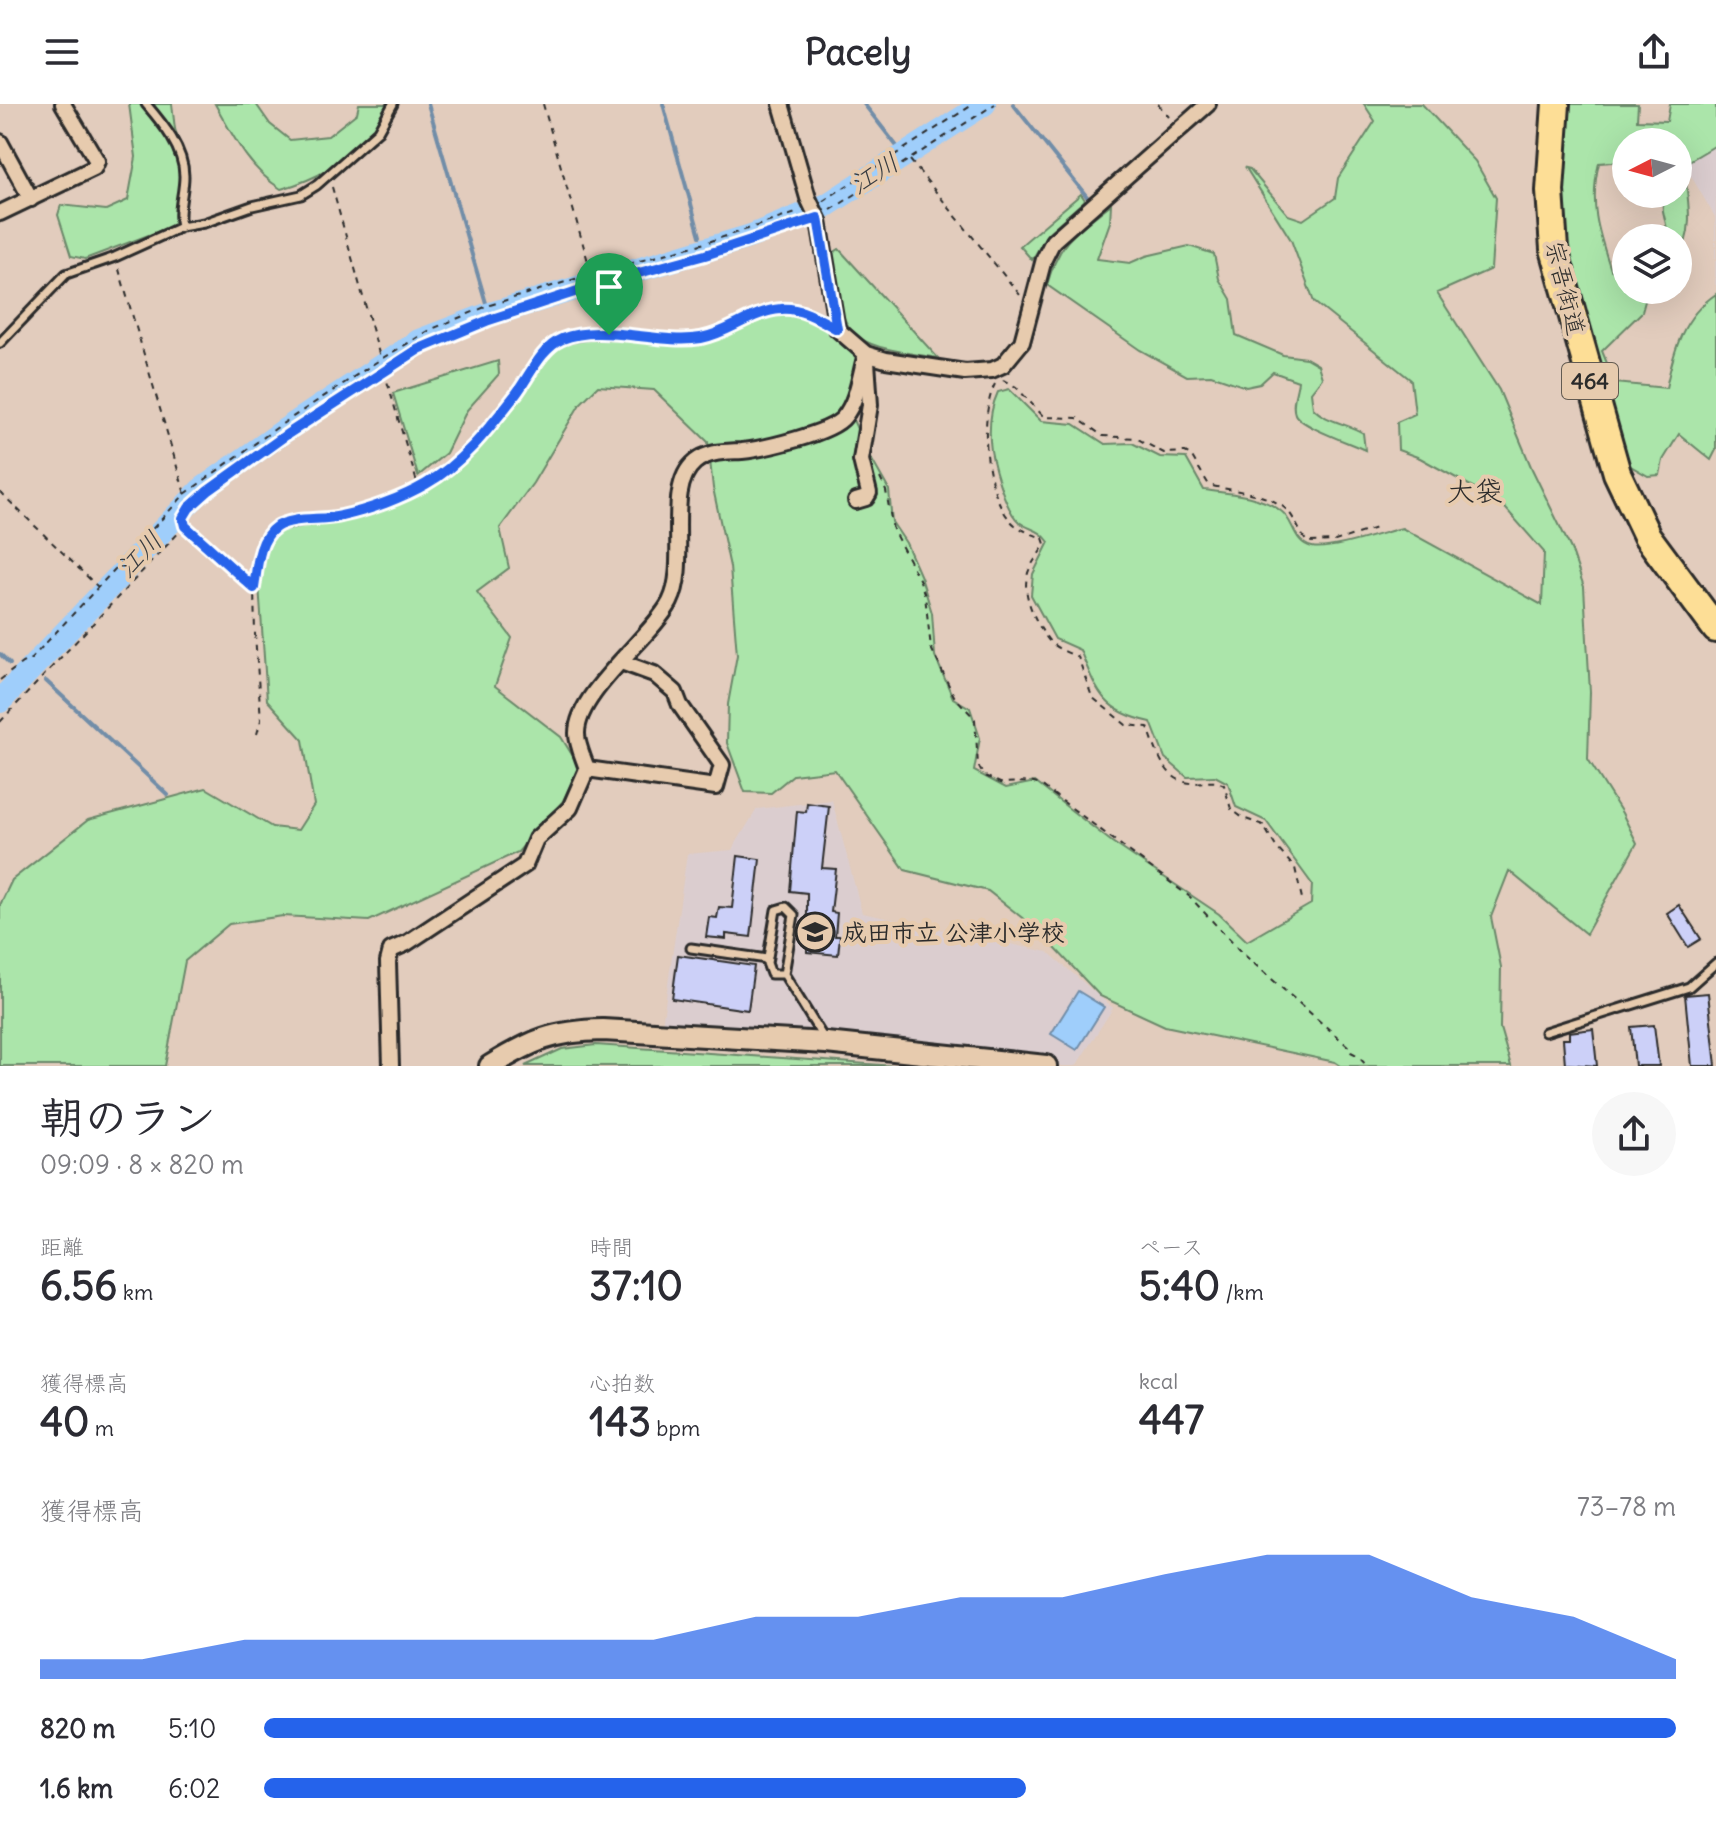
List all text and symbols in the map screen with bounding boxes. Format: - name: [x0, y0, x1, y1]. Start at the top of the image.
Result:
- icon: menu: [40, 30, 84, 74]
- text: Pacely: [805, 30, 911, 75]
- icon: share: [1632, 30, 1676, 74]
- north arrow: [1612, 128, 1692, 208]
- map controls: [1612, 128, 1692, 304]
- water label: 江川: [843, 145, 905, 201]
- button: layers: [1612, 224, 1692, 304]
- street label: 宗吾街道: [1540, 238, 1592, 338]
- pin: [575, 253, 643, 335]
- icon: arrive: [587, 265, 631, 309]
- road number: 464: [1562, 363, 1618, 399]
- district label: 大袋: [1447, 473, 1503, 509]
- water label: 江川: [109, 524, 169, 584]
- school or university icon: 成田市立 公津小学校: [794, 911, 836, 953]
- place label: 成田市立 公津小学校: [843, 917, 1065, 947]
- text: 朝のラン: [40, 1090, 216, 1145]
- button: share: [1592, 1092, 1676, 1176]
- text: 09:09 · 8 × 820 m: [40, 1148, 244, 1181]
- text: 距離: [40, 1233, 84, 1261]
- text: 時間: [589, 1233, 633, 1261]
- text: ペース: [1139, 1233, 1203, 1261]
- text: 6.56: [40, 1261, 117, 1311]
- text: 37:10: [589, 1261, 683, 1311]
- text: 5:40: [1139, 1261, 1220, 1311]
- text: km: [117, 1278, 153, 1306]
- text: /km: [1220, 1278, 1264, 1306]
- text: kcal: [1139, 1367, 1178, 1395]
- text: 獲得標高: [40, 1369, 128, 1397]
- text: 心拍数: [589, 1369, 655, 1397]
- text: 447: [1139, 1395, 1204, 1445]
- text: 40: [40, 1397, 89, 1447]
- text: 143: [589, 1397, 651, 1447]
- text: m: [89, 1414, 114, 1442]
- text: bpm: [651, 1414, 700, 1442]
- text: 73–78 m: [1577, 1490, 1676, 1523]
- text: 獲得標高: [40, 1494, 144, 1527]
- text: 820 m: [40, 1712, 115, 1745]
- text: 5:10: [168, 1712, 216, 1745]
- text: 1.6 km: [40, 1772, 113, 1805]
- text: 6:02: [168, 1772, 220, 1805]

